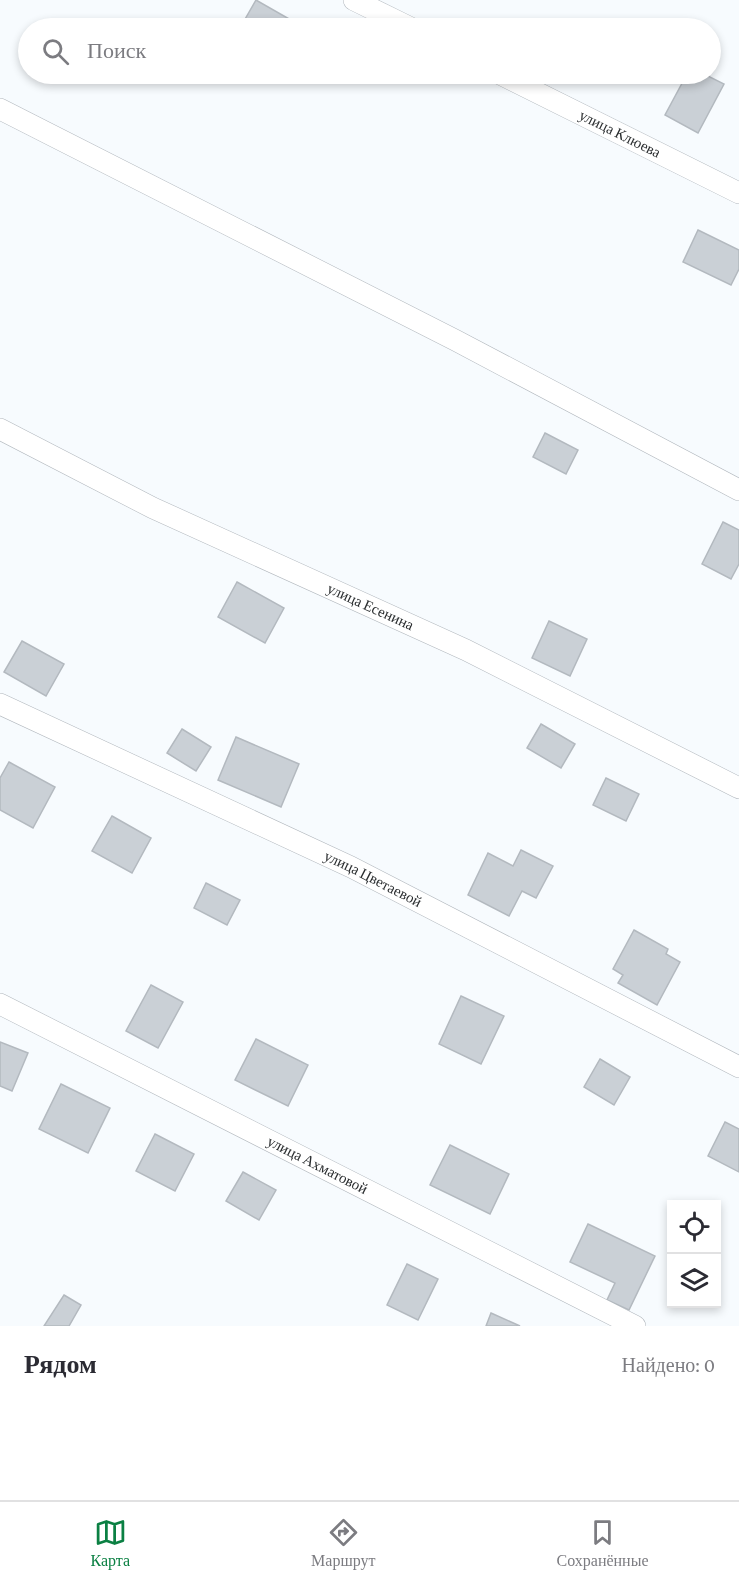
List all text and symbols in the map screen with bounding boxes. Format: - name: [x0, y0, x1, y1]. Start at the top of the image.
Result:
- search box: [18, 18, 721, 84]
- icon: search: [39, 35, 72, 68]
- text: Поиск: [87, 38, 146, 63]
- street label: улица Клюева: [577, 107, 664, 161]
- street label: улица Есенина: [325, 580, 417, 633]
- street label: улица Цветаевой: [322, 848, 424, 910]
- street label: улица Ахматовой: [265, 1133, 370, 1197]
- map controls: [667, 1200, 721, 1308]
- button: locate: [667, 1200, 721, 1254]
- button: layers: [667, 1254, 721, 1308]
- text: Рядом: [24, 1350, 97, 1379]
- text: Найдено: 0: [622, 1354, 715, 1376]
- tab: Карта: [90, 1516, 130, 1570]
- tab: Маршрут: [311, 1516, 376, 1570]
- tab: Сохранённые: [557, 1516, 649, 1570]

